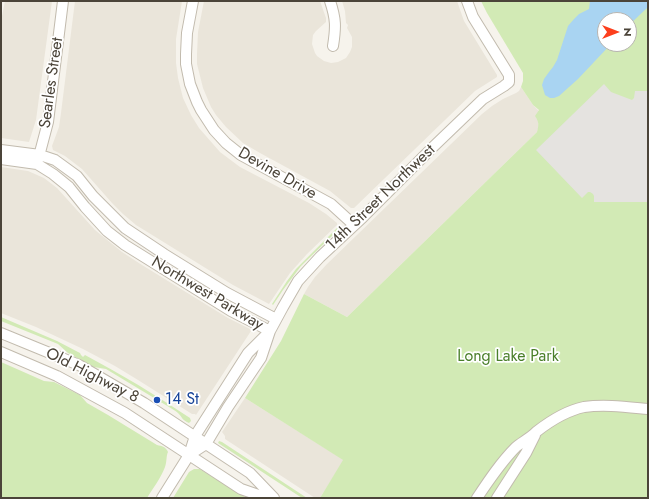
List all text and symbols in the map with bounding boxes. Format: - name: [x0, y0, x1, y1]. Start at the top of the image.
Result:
- north arrow: [597, 12, 637, 52]
- text: N: [620, 28, 636, 36]
- street label: Searles Street: [36, 36, 68, 130]
- street label: 14th Street Northwest: [322, 141, 440, 255]
- street label: Devine Drive: [234, 144, 320, 204]
- street label: Northwest Parkway: [148, 253, 266, 335]
- street label: Old Highway 8: [42, 344, 142, 408]
- park label: Long Lake Park: [457, 347, 559, 367]
- place label: 14 St: [165, 390, 199, 410]
- marker: 14 St: [152, 395, 162, 405]

